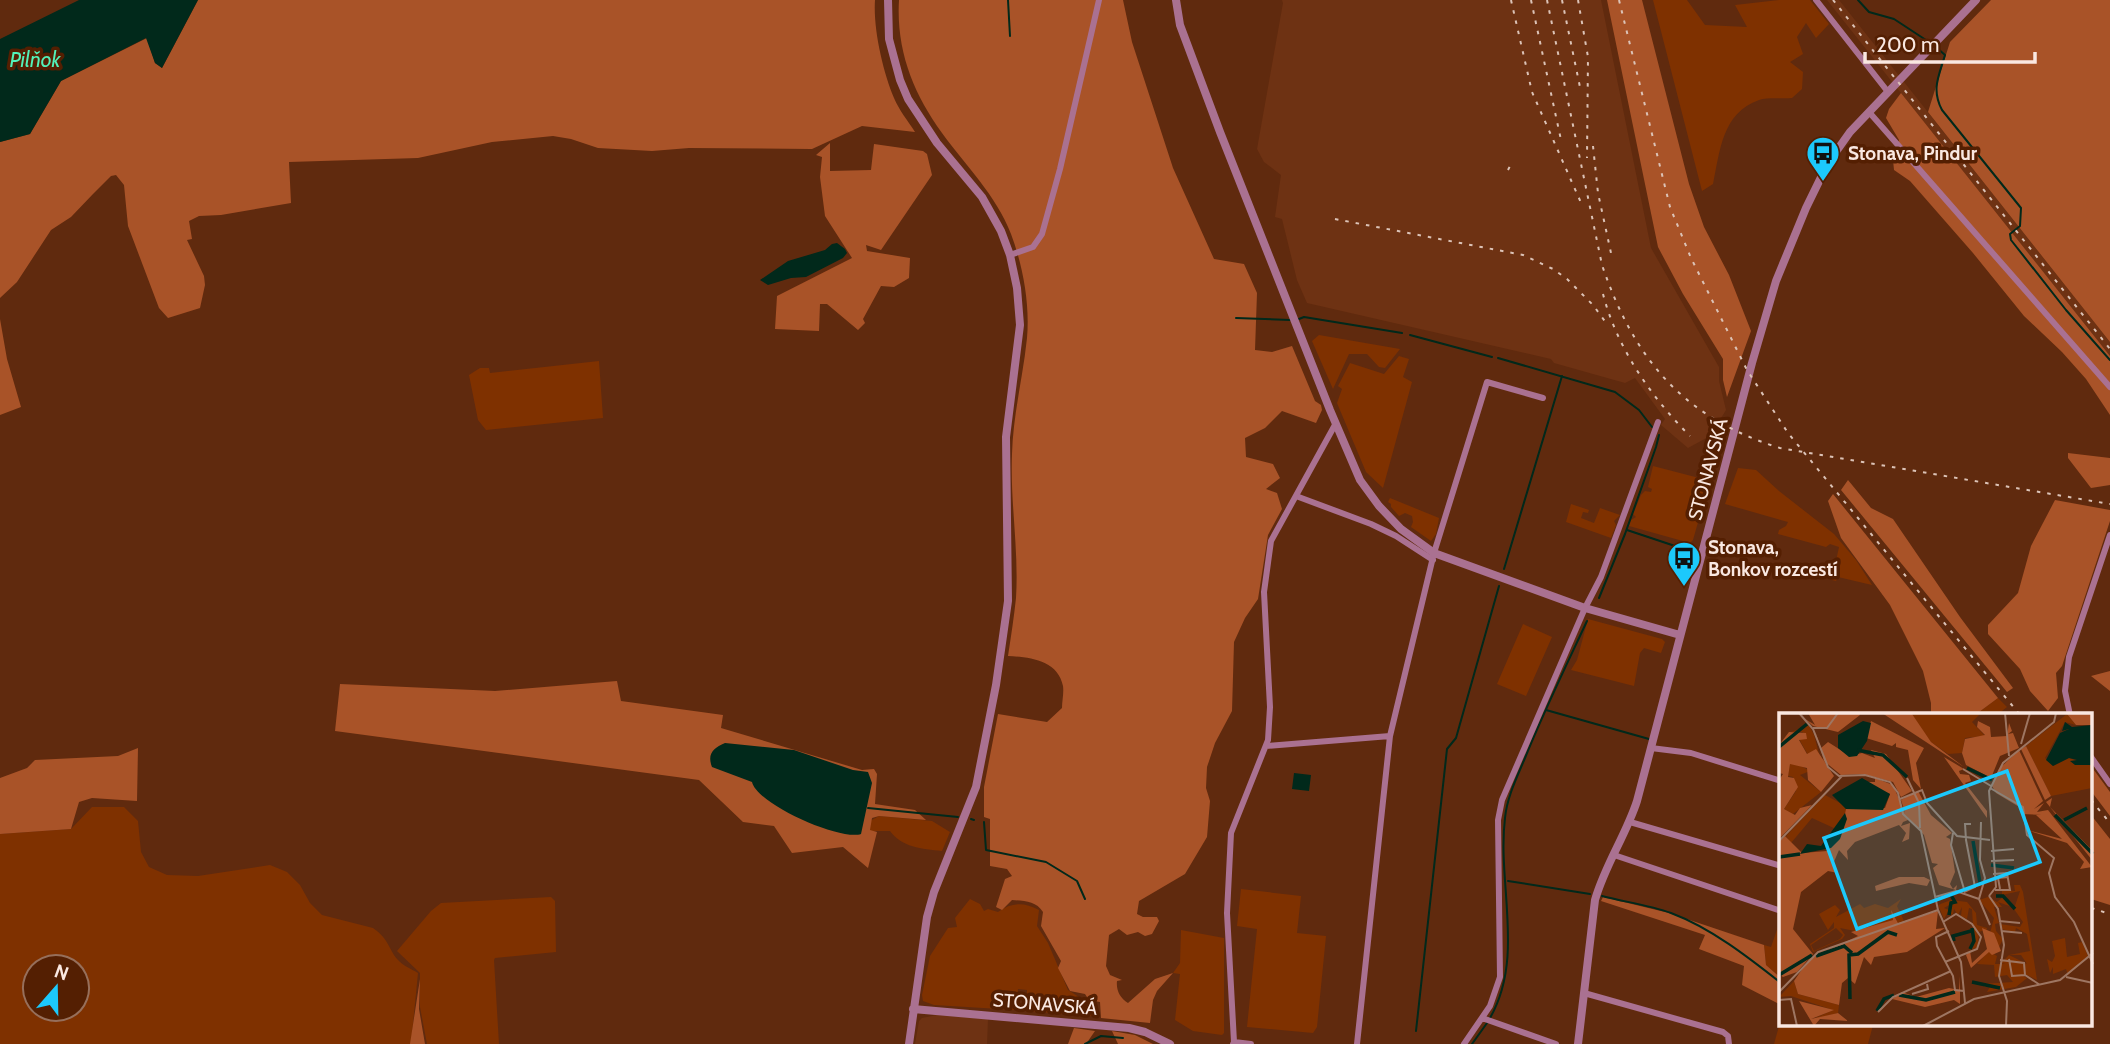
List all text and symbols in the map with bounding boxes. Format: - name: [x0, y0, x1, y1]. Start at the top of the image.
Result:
- scale bar: [1865, 21, 2035, 65]
- text: 200 m: [1876, 32, 1939, 57]
- water label: Pilňok: [9, 47, 62, 72]
- bus stop icon: Stonava, Pindur: [1804, 134, 1842, 183]
- place label: Stonava, Pindur: [1848, 142, 1978, 165]
- street label: STONAVSKÁ: [1682, 415, 1733, 523]
- place label: Stonava, Bonkov rozcestí: [1708, 536, 1838, 581]
- bus stop icon: Stonava, Bonkov rozcestí: [1665, 539, 1703, 588]
- inset map: [1779, 713, 2092, 1026]
- north arrow: [21, 953, 91, 1023]
- text: N: [51, 959, 72, 986]
- street label: STONAVSKÁ: [992, 987, 1099, 1020]

